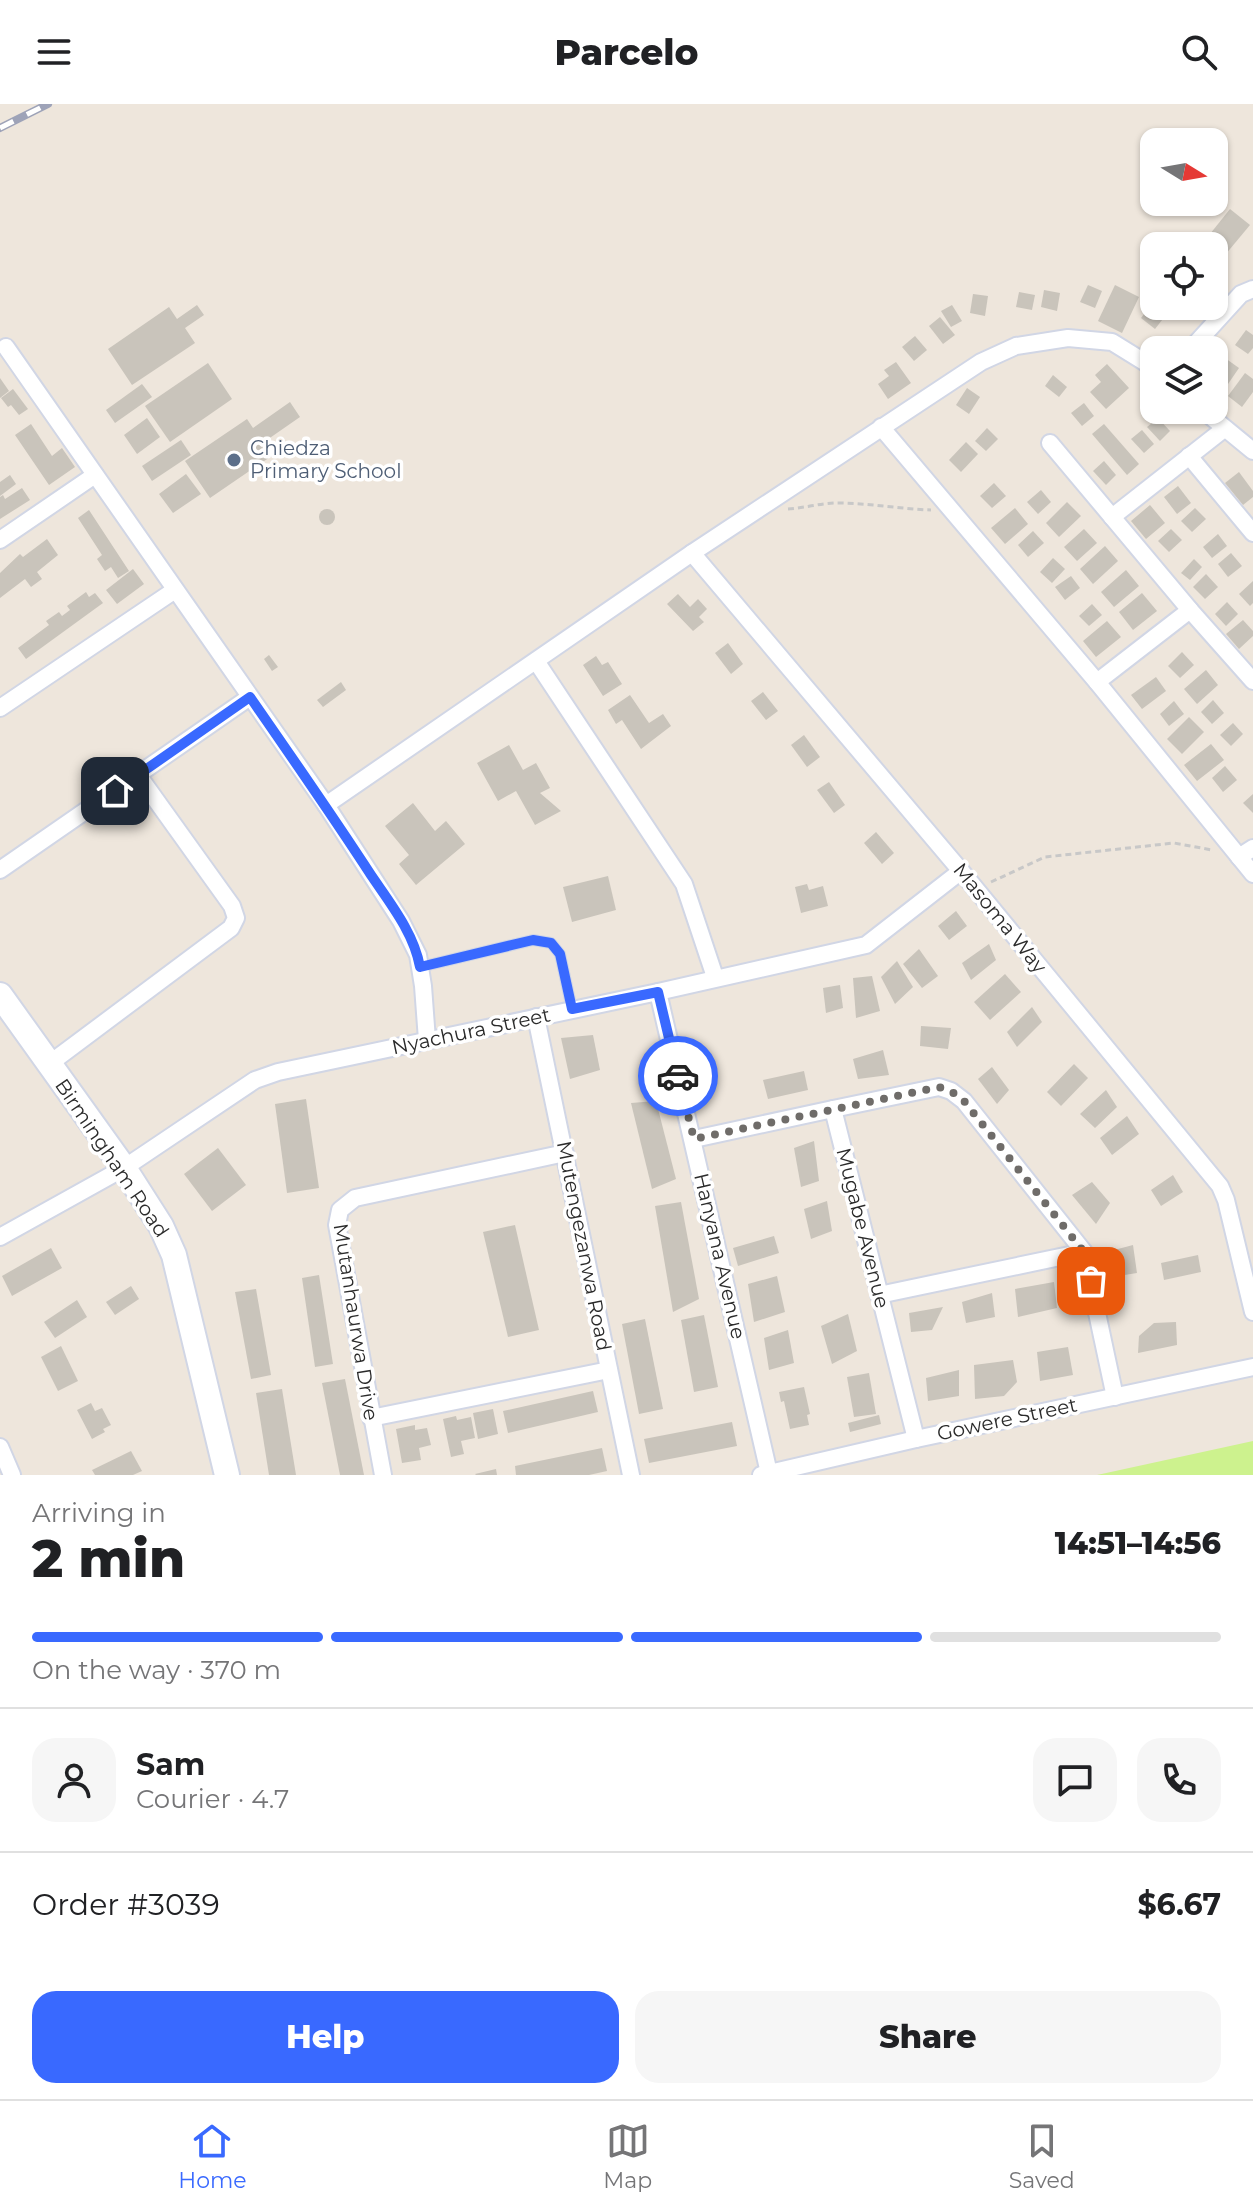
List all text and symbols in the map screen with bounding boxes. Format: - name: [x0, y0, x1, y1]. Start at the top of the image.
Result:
- icon: menu: [32, 30, 76, 74]
- text: Parcelo: [554, 30, 699, 74]
- icon: search: [1177, 30, 1221, 74]
- north arrow: [1140, 128, 1228, 216]
- map controls: [1140, 128, 1228, 424]
- button: locate: [1140, 232, 1228, 320]
- button: layers: [1140, 336, 1228, 424]
- place label: Chiedza Primary School: [250, 436, 402, 483]
- marker: Chiedza Primary School: [225, 451, 243, 469]
- pin: [81, 757, 149, 825]
- icon: home: [93, 769, 137, 813]
- street label: Masoma Way: [948, 858, 1052, 978]
- street label: Nyachura Street: [390, 1002, 552, 1060]
- courier: [638, 1036, 718, 1116]
- icon: car: [656, 1054, 700, 1098]
- street label: Birmingham Road: [50, 1074, 174, 1242]
- street label: Mutengezanwa Road: [552, 1139, 616, 1353]
- street label: Mugabe Avenue: [831, 1145, 895, 1311]
- street label: Hanyana Avenue: [689, 1171, 751, 1341]
- street label: Mutanhaurwa Drive: [329, 1222, 383, 1422]
- pin: [1057, 1247, 1125, 1315]
- icon: bag: [1069, 1259, 1113, 1303]
- street label: Gowere Street: [935, 1392, 1079, 1446]
- text: Arriving in: [32, 1497, 166, 1529]
- text: 14:51–14:56: [1055, 1525, 1221, 1562]
- text: 2 min: [32, 1527, 185, 1590]
- text: On the way · 370 m: [32, 1654, 281, 1686]
- button: person: [32, 1738, 116, 1822]
- button: chat: [1033, 1738, 1117, 1822]
- button: phone: [1137, 1738, 1221, 1822]
- text: Sam: [136, 1746, 205, 1783]
- text: Courier · 4.7: [136, 1783, 289, 1815]
- text: Order #3039: [32, 1886, 220, 1923]
- text: $6.67: [1137, 1886, 1221, 1923]
- button: Help: [32, 1991, 619, 2083]
- button: Share: [635, 1991, 1221, 2083]
- tab: Home: [178, 2119, 247, 2194]
- tab: Map: [603, 2119, 652, 2194]
- tab: Saved: [1009, 2119, 1075, 2194]

